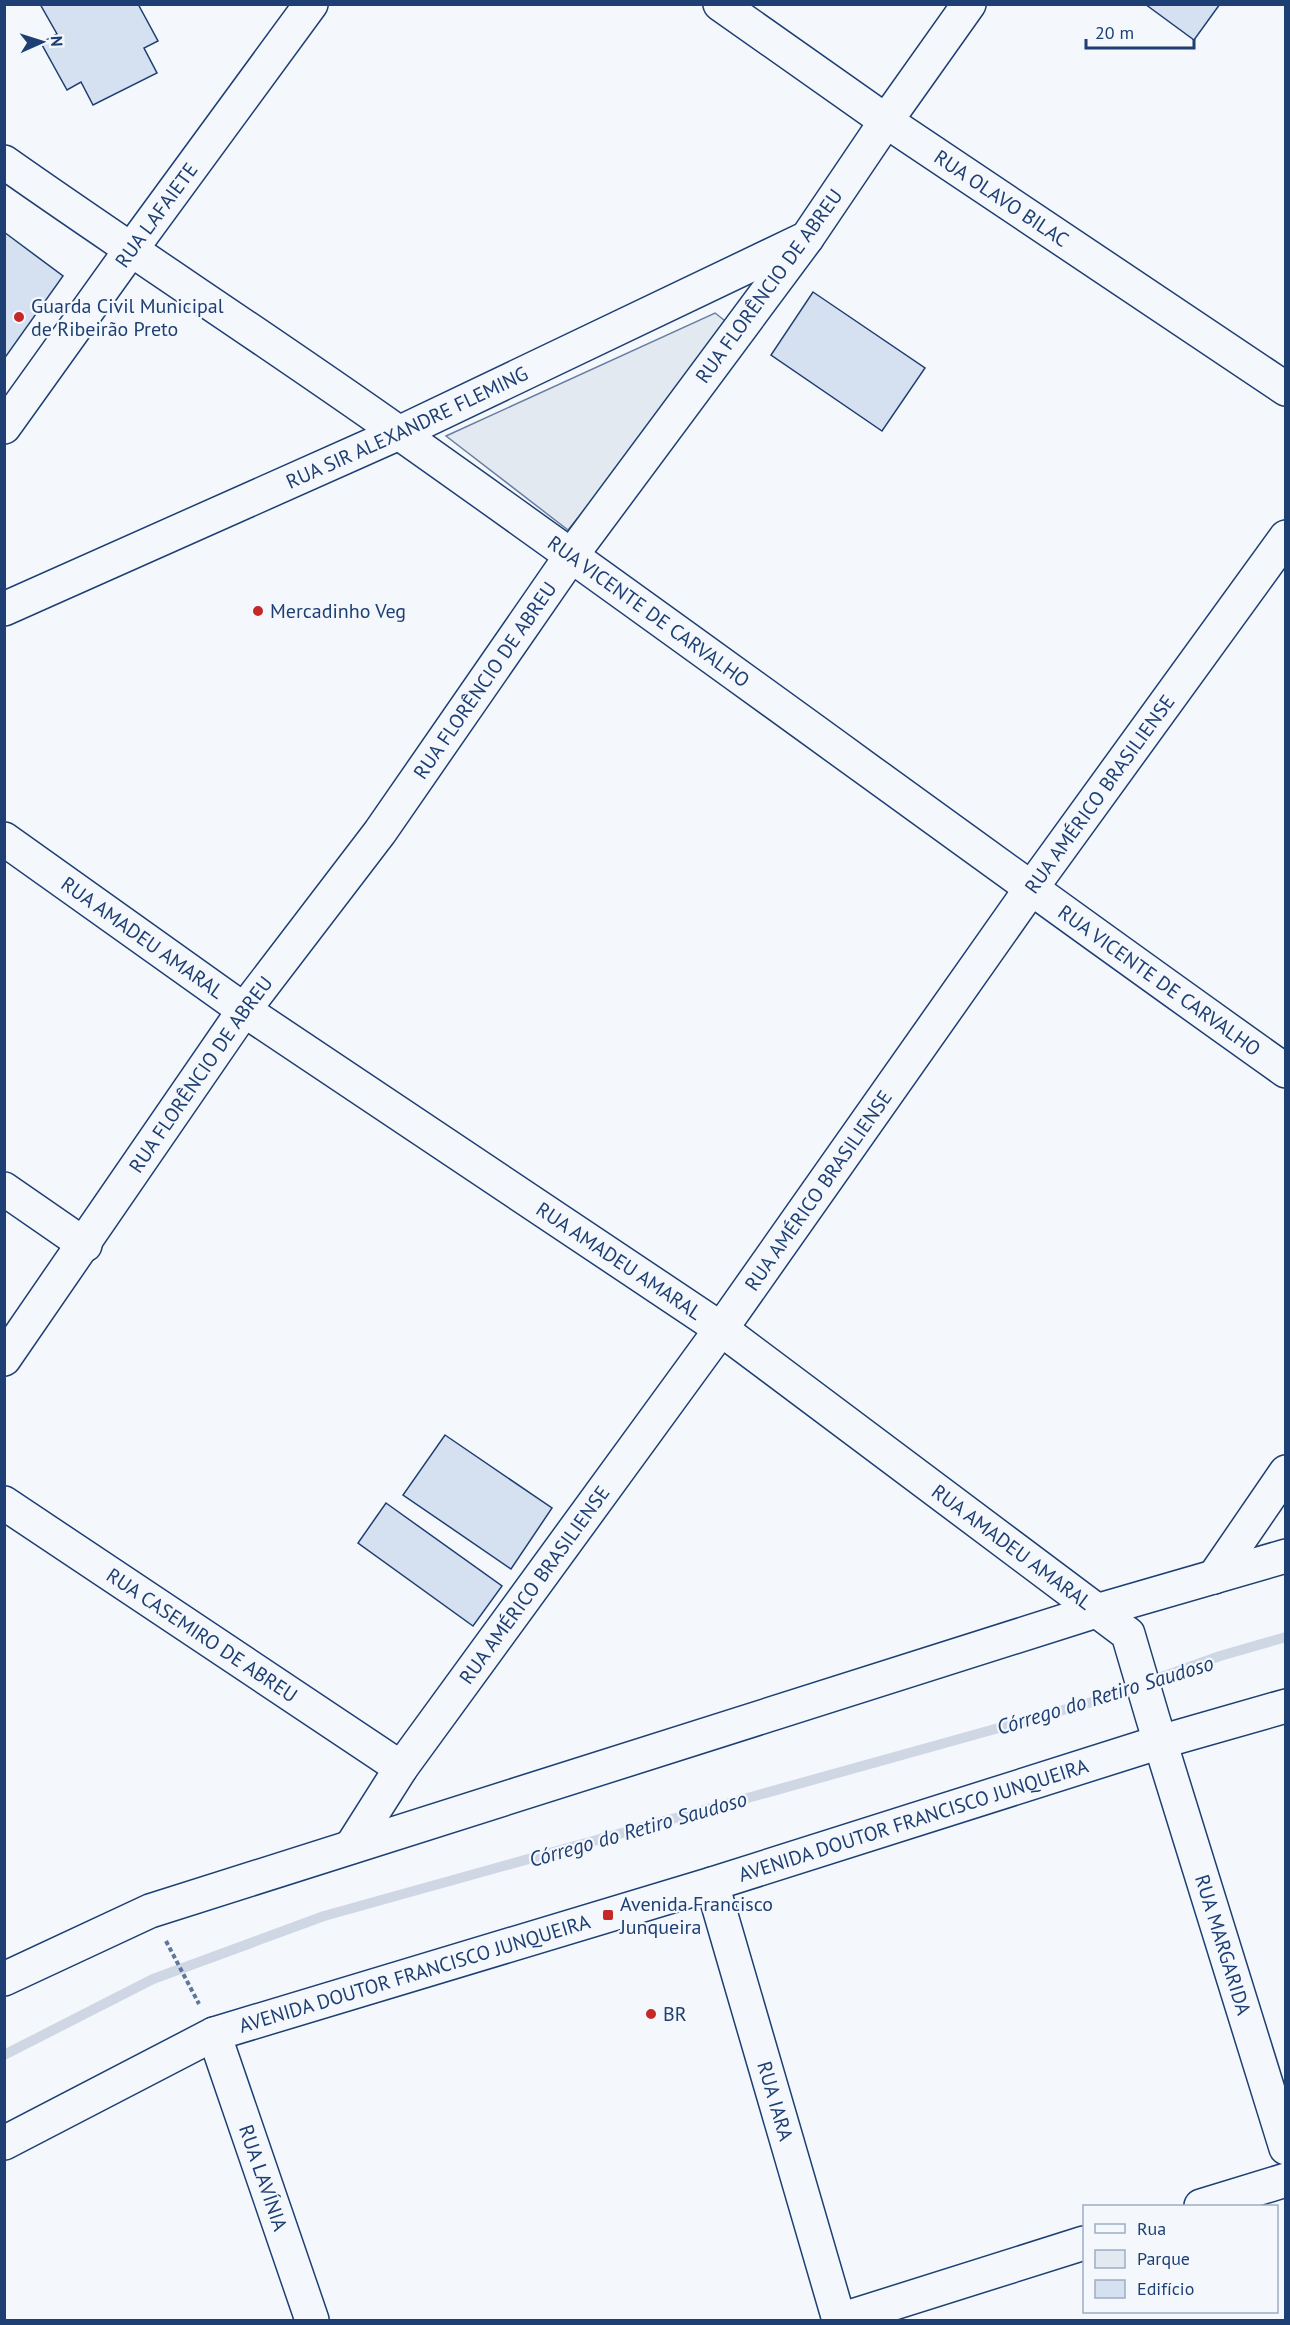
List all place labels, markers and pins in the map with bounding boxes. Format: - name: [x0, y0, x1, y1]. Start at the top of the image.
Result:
- place label: Guarda Civil Municipal de Ribeirão Preto: [31, 293, 224, 342]
- marker: Guarda Civil Municipal de Ribeirão Preto: [12, 310, 26, 324]
- place label: Mercadinho Veg: [270, 598, 406, 624]
- marker: Mercadinho Veg: [251, 604, 265, 618]
- place label: Avenida Francisco Junqueira: [619, 1891, 773, 1940]
- marker: Avenida Francisco Junqueira: [601, 1908, 615, 1922]
- place label: BR: [663, 2001, 687, 2027]
- marker: BR: [644, 2007, 658, 2021]

